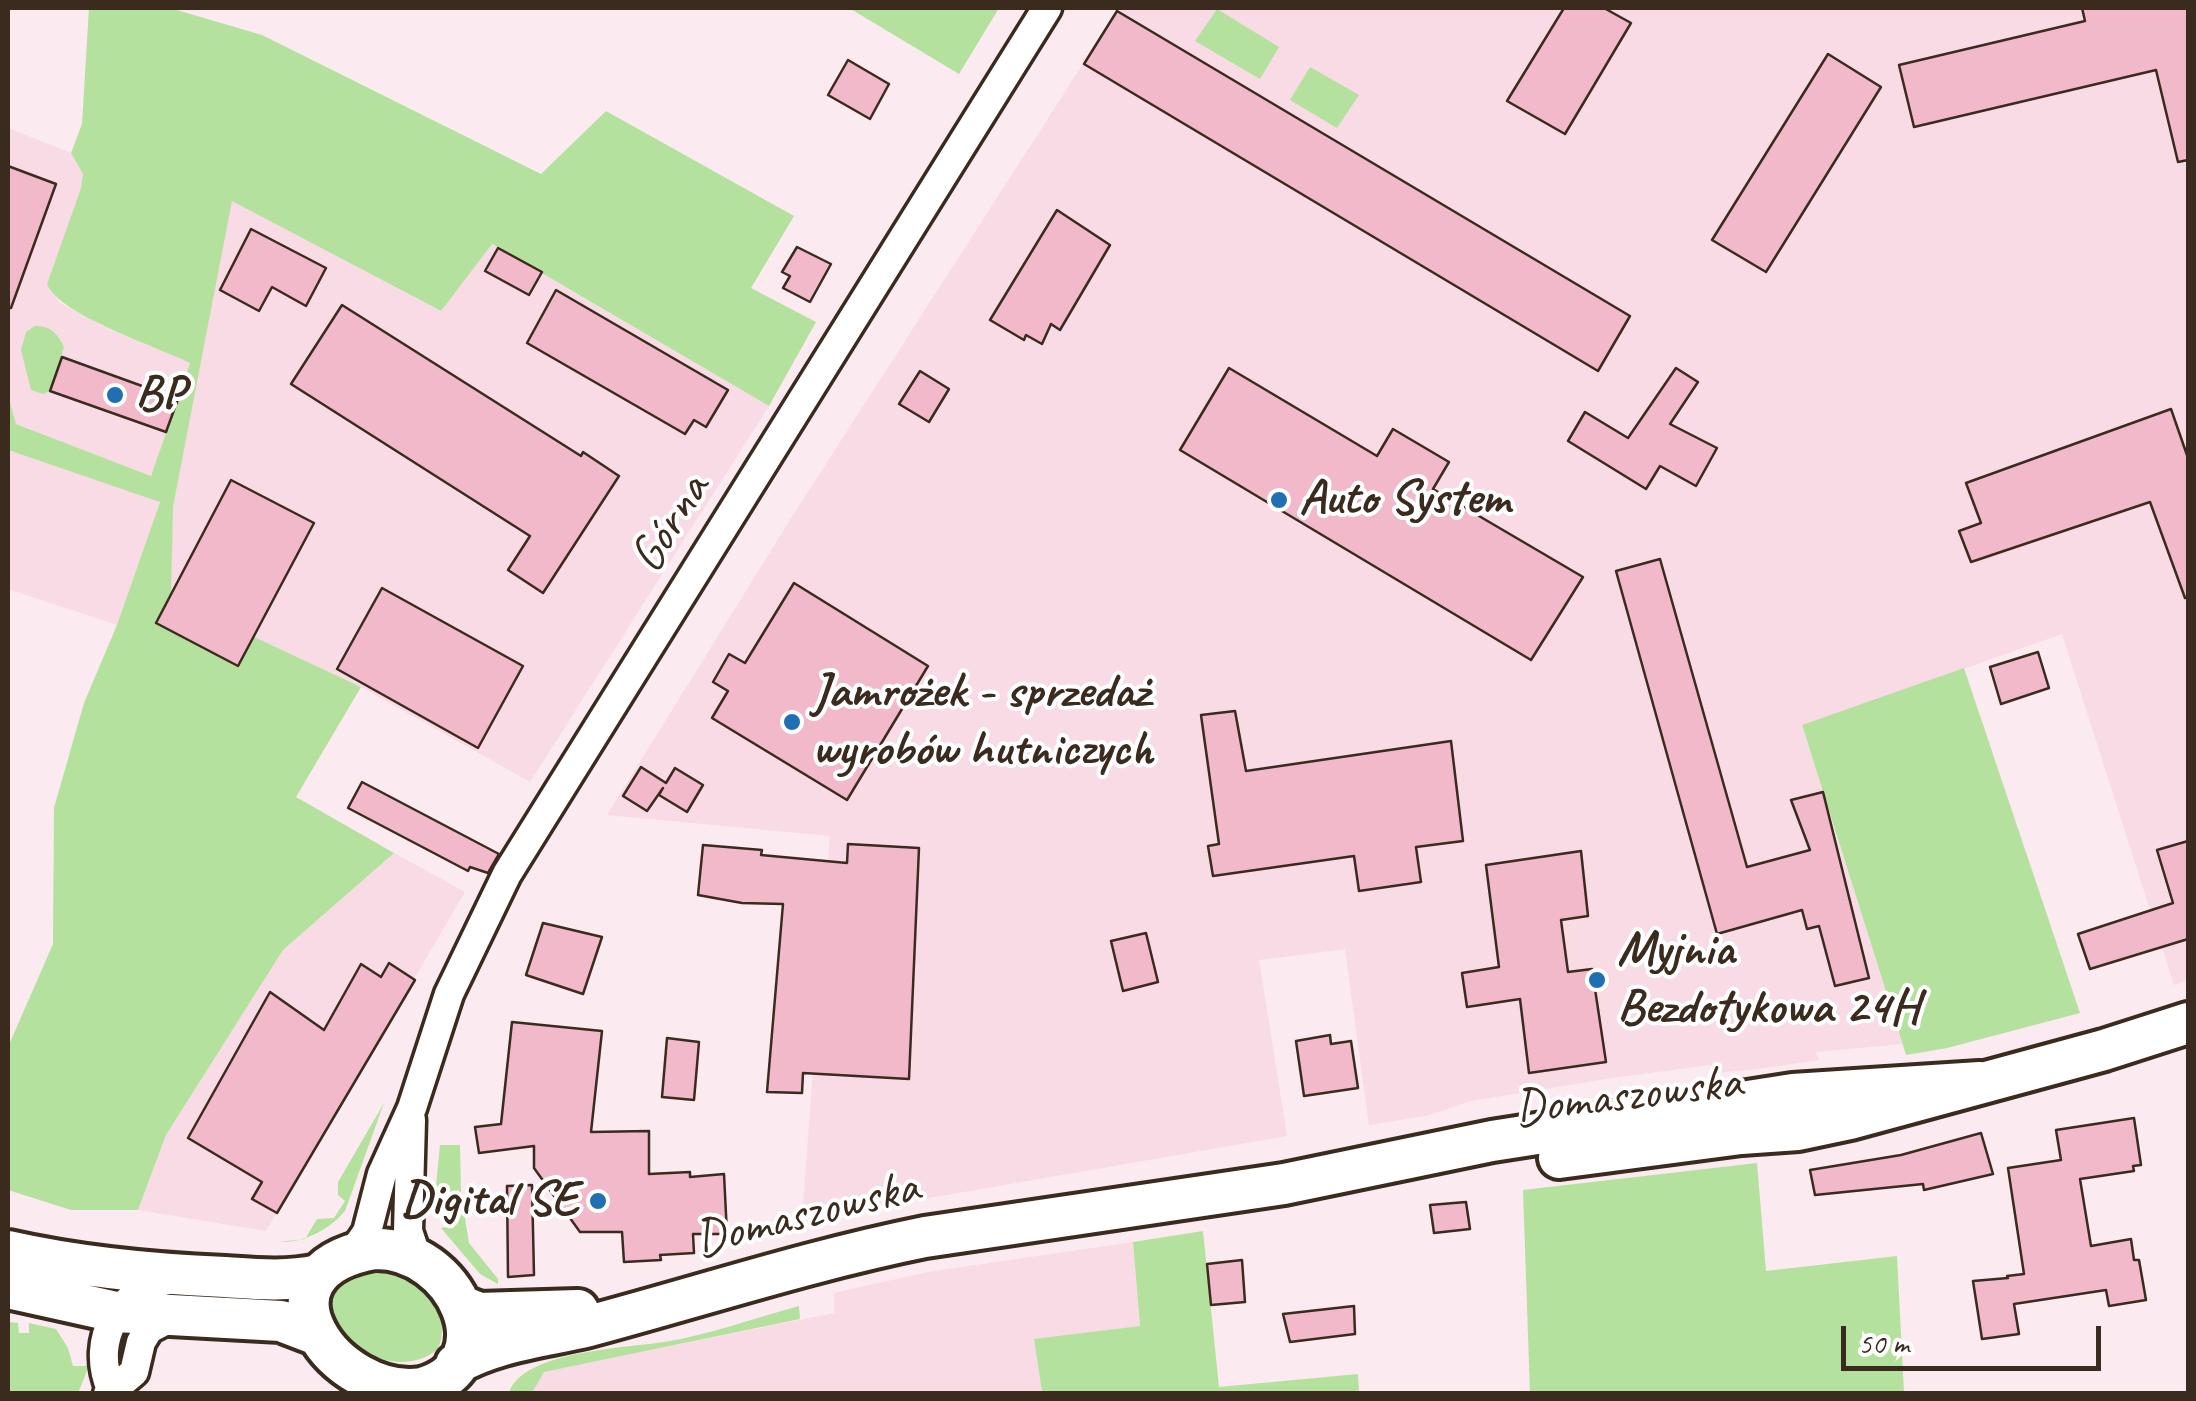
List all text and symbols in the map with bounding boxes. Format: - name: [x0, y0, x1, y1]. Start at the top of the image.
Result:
- place label: BP: [135, 365, 184, 425]
- marker: BP: [104, 384, 126, 406]
- street label: Górna: [618, 464, 724, 584]
- place label: Auto System: [1299, 470, 1510, 530]
- marker: Auto System: [1268, 489, 1290, 511]
- place label: Jamrożek - sprzedaż wyrobów hutniczych: [812, 663, 1153, 780]
- marker: Jamrożek - sprzedaż wyrobów hutniczych: [781, 711, 803, 733]
- place label: Myjnia Bezdotykowa 24H: [1617, 921, 1918, 1038]
- marker: Myjnia Bezdotykowa 24H: [1586, 969, 1608, 991]
- street label: Domaszowska: [1511, 1053, 1745, 1141]
- street label: Domaszowska: [689, 1158, 925, 1272]
- place label: Digital SE: [401, 1171, 578, 1231]
- marker: Digital SE: [587, 1190, 609, 1212]
- scale bar: [1846, 1306, 2106, 1368]
- text: 50 m: [1858, 1324, 1909, 1362]

